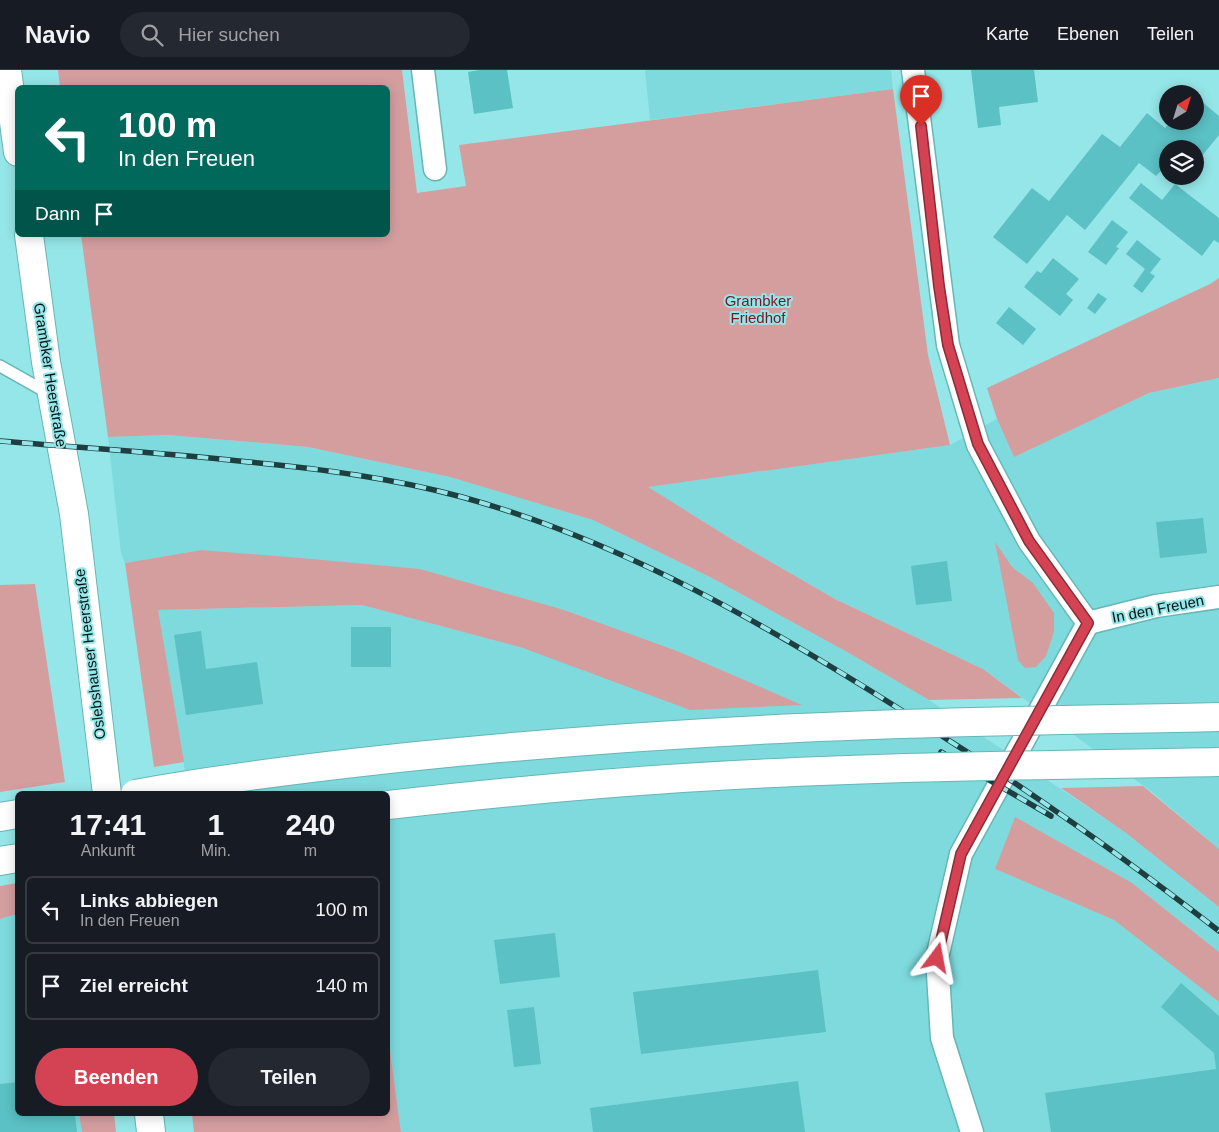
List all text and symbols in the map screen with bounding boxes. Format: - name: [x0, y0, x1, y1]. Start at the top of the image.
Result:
- search box: [120, 12, 470, 57]
- text: Navio: [25, 21, 90, 48]
- icon: search: [138, 21, 166, 49]
- text: Hier suchen: [178, 24, 280, 45]
- text: Karte: [986, 24, 1029, 44]
- text: Ebenen: [1057, 24, 1119, 44]
- text: Teilen: [1147, 24, 1194, 44]
- pin: [900, 75, 942, 126]
- icon: arrive: [907, 82, 935, 110]
- north arrow: [1159, 85, 1204, 130]
- map controls: [1159, 85, 1204, 185]
- icon: left: [35, 105, 100, 170]
- text: 100 m: [118, 105, 217, 144]
- button: layers: [1159, 140, 1204, 185]
- text: In den Freuen: [118, 146, 255, 171]
- icon: arrive: [90, 200, 118, 228]
- text: Dann: [35, 203, 80, 224]
- park label: Grambker Friedhof: [725, 292, 791, 326]
- street label: Grambker Heerstraße: [31, 302, 70, 448]
- street label: Oslebshauser Heerstraße: [71, 568, 108, 740]
- street label: In den Freuen: [1110, 591, 1205, 626]
- text: 17:41: [69, 808, 146, 841]
- text: 1: [207, 808, 224, 841]
- text: 240: [285, 808, 335, 841]
- text: Ankunft: [81, 842, 135, 859]
- text: Min.: [201, 842, 231, 859]
- text: m: [304, 842, 317, 859]
- text: Links abbiegen: [80, 890, 218, 911]
- icon: left: [37, 896, 65, 924]
- text: 100 m: [315, 899, 368, 920]
- text: In den Freuen: [80, 912, 180, 929]
- position arrow: [910, 931, 962, 983]
- icon: arrive: [37, 972, 65, 1000]
- text: Ziel erreicht: [80, 975, 188, 996]
- text: 140 m: [315, 975, 368, 996]
- button: Beenden: [35, 1048, 198, 1106]
- button: Teilen: [208, 1048, 370, 1106]

